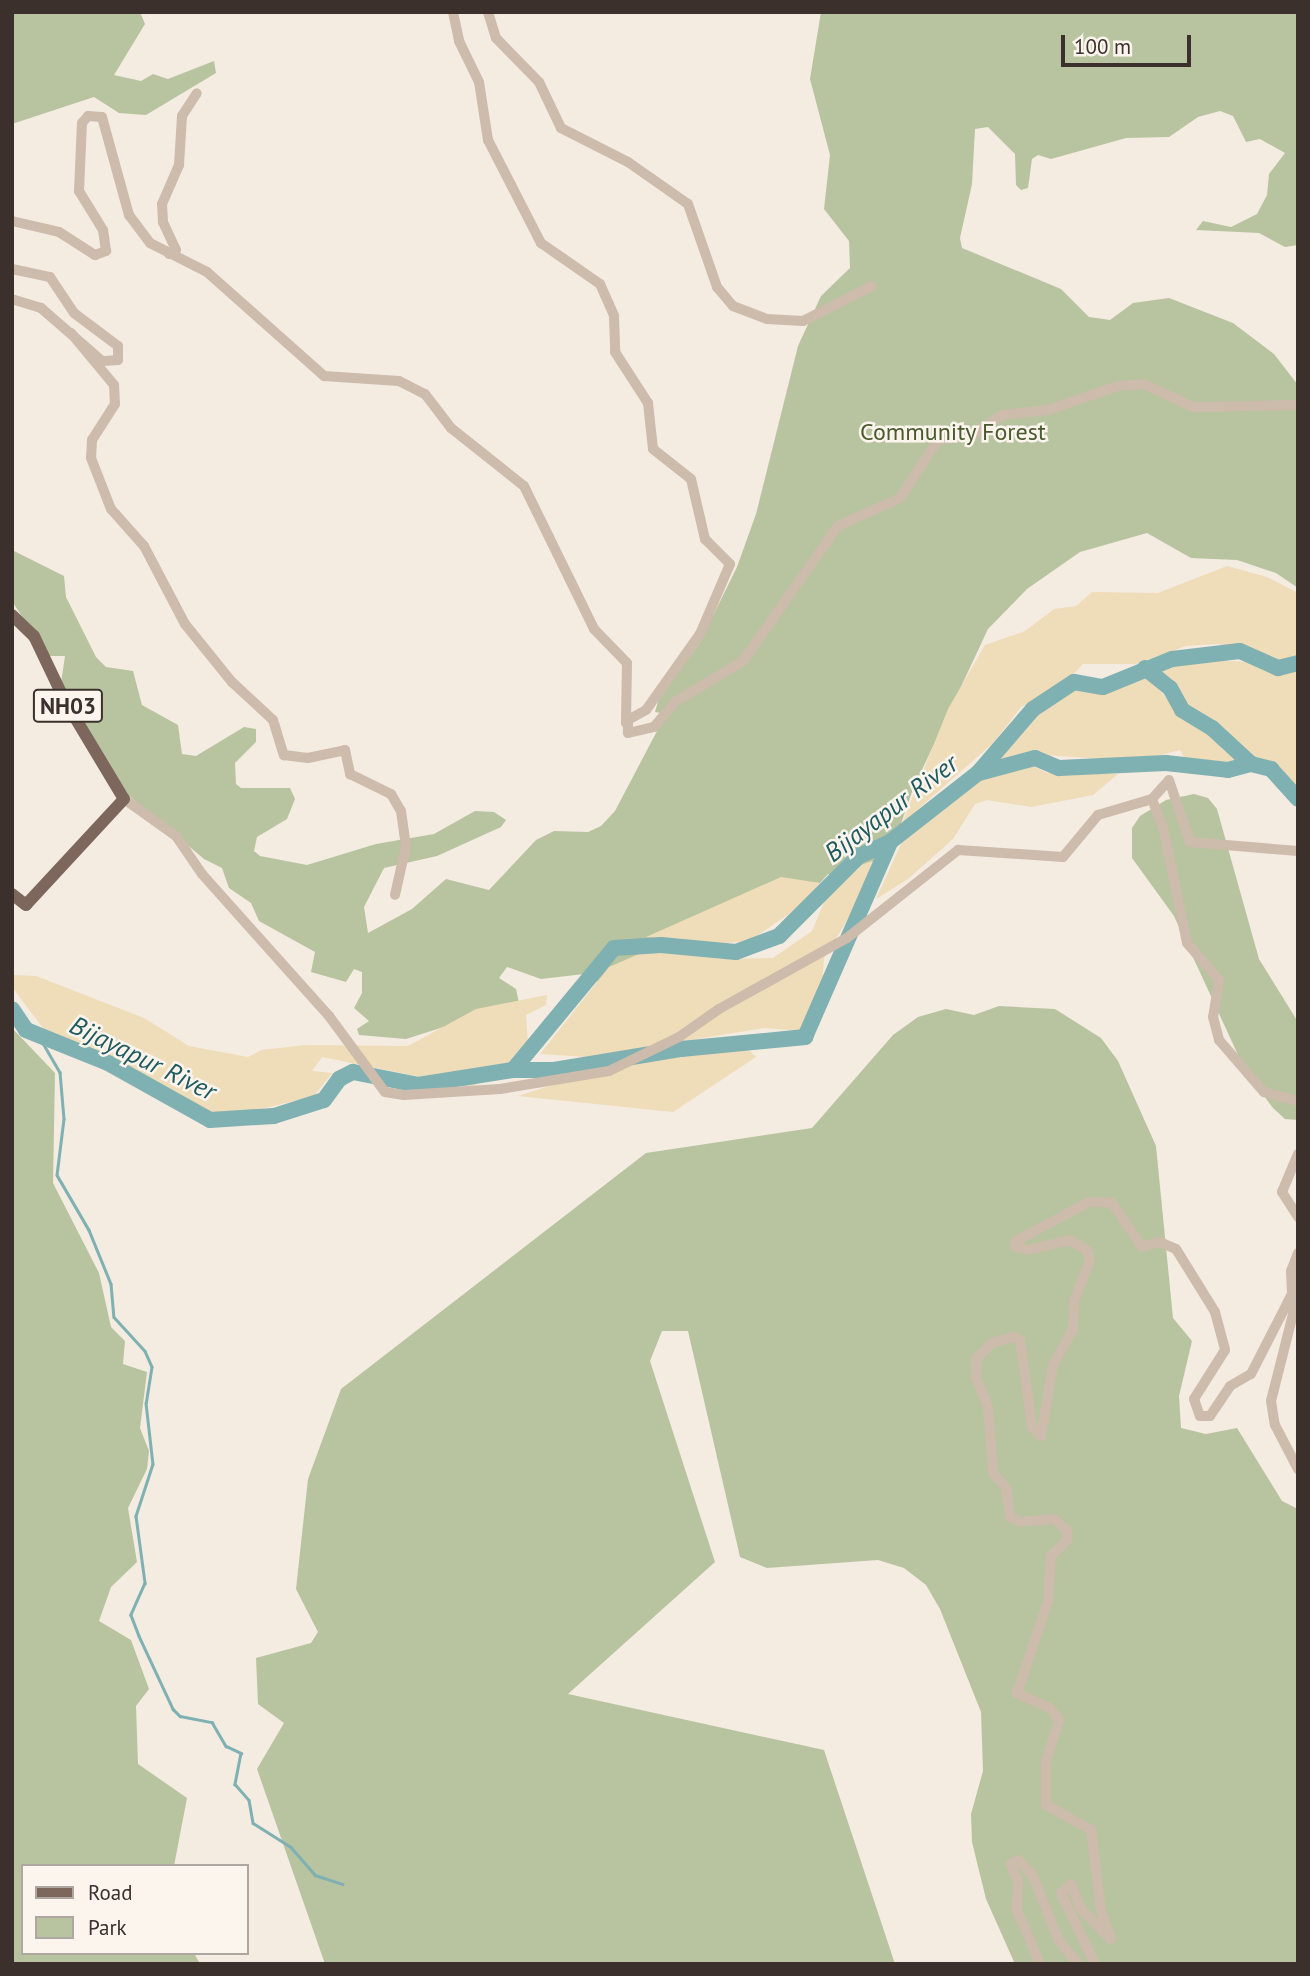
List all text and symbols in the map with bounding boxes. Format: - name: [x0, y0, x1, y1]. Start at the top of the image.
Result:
- scale bar: [1065, 21, 1194, 65]
- text: 100 m: [1074, 33, 1131, 60]
- park label: Community Forest: [860, 418, 1046, 446]
- road number: NH03: [31, 686, 105, 726]
- water label: Bijayapur River: [818, 748, 964, 868]
- water label: Bijayapur River: [65, 1009, 221, 1107]
- legend: [21, 1864, 248, 1955]
- text: Road: [88, 1879, 132, 1906]
- text: Park: [88, 1914, 127, 1941]

